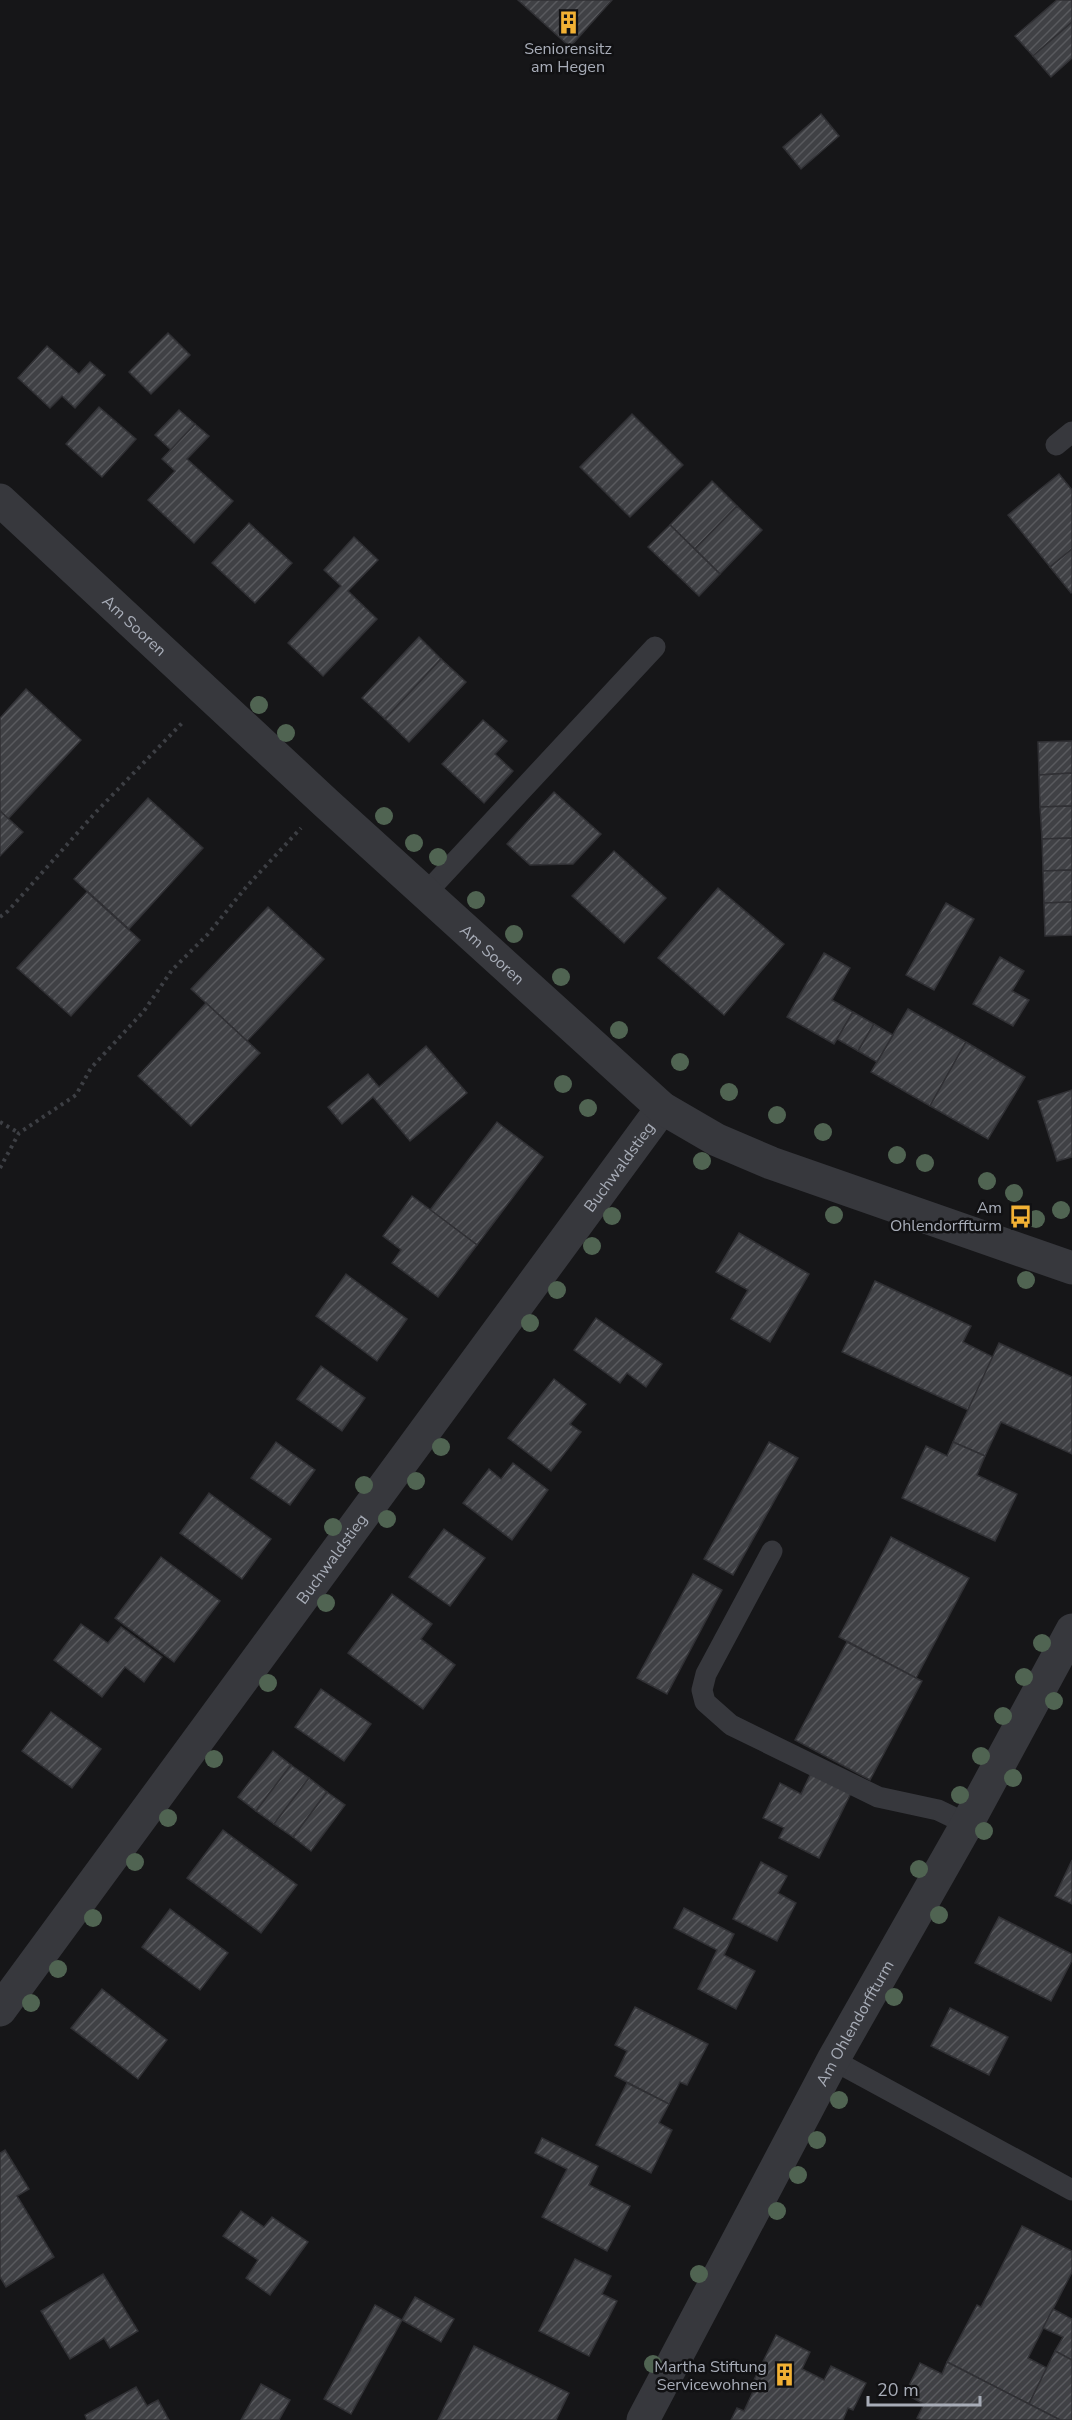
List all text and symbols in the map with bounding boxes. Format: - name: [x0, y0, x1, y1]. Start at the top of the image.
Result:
- building icon: Seniorensitz am Hegen: [555, 10, 581, 36]
- place label: Seniorensitz am Hegen: [524, 38, 612, 78]
- street label: Am Sooren: [97, 591, 171, 661]
- street label: Am Sooren: [455, 920, 529, 990]
- street label: Buchwaldstieg: [579, 1118, 660, 1217]
- place label: Am Ohlendorffturm: [890, 1197, 1002, 1237]
- bus stop icon: Am Ohlendorffturm: [1007, 1203, 1033, 1229]
- street label: Buchwaldstieg: [292, 1510, 373, 1609]
- street label: Am Ohlendorffturm: [811, 1956, 900, 2090]
- place label: Martha Stiftung Servicewohnen: [654, 2356, 767, 2396]
- building icon: Martha Stiftung Servicewohnen: [772, 2362, 798, 2388]
- scale bar: [868, 2369, 980, 2407]
- text: 20 m: [877, 2378, 919, 2402]

